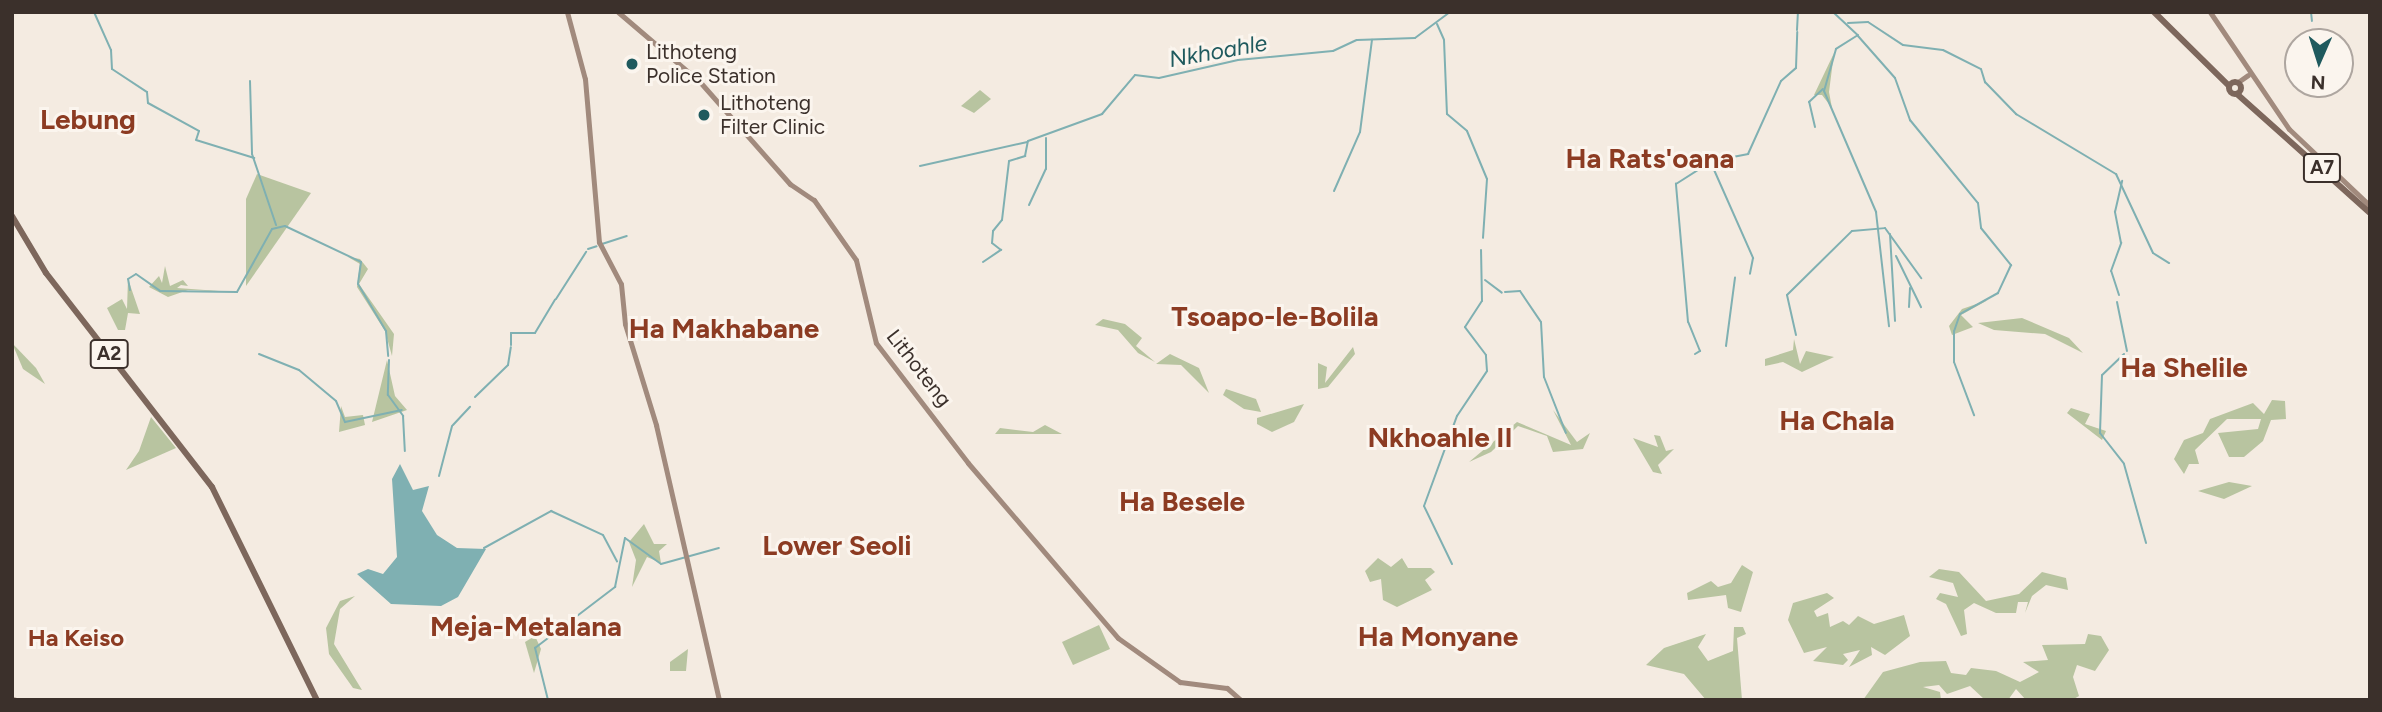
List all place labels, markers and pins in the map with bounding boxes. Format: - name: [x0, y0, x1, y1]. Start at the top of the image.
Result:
- place label: Lithoteng Police Station: [646, 39, 776, 89]
- marker: Lithoteng Police Station: [624, 56, 640, 72]
- place label: Lithoteng Filter Clinic: [720, 90, 825, 140]
- marker: Lithoteng Filter Clinic: [694, 105, 714, 125]

